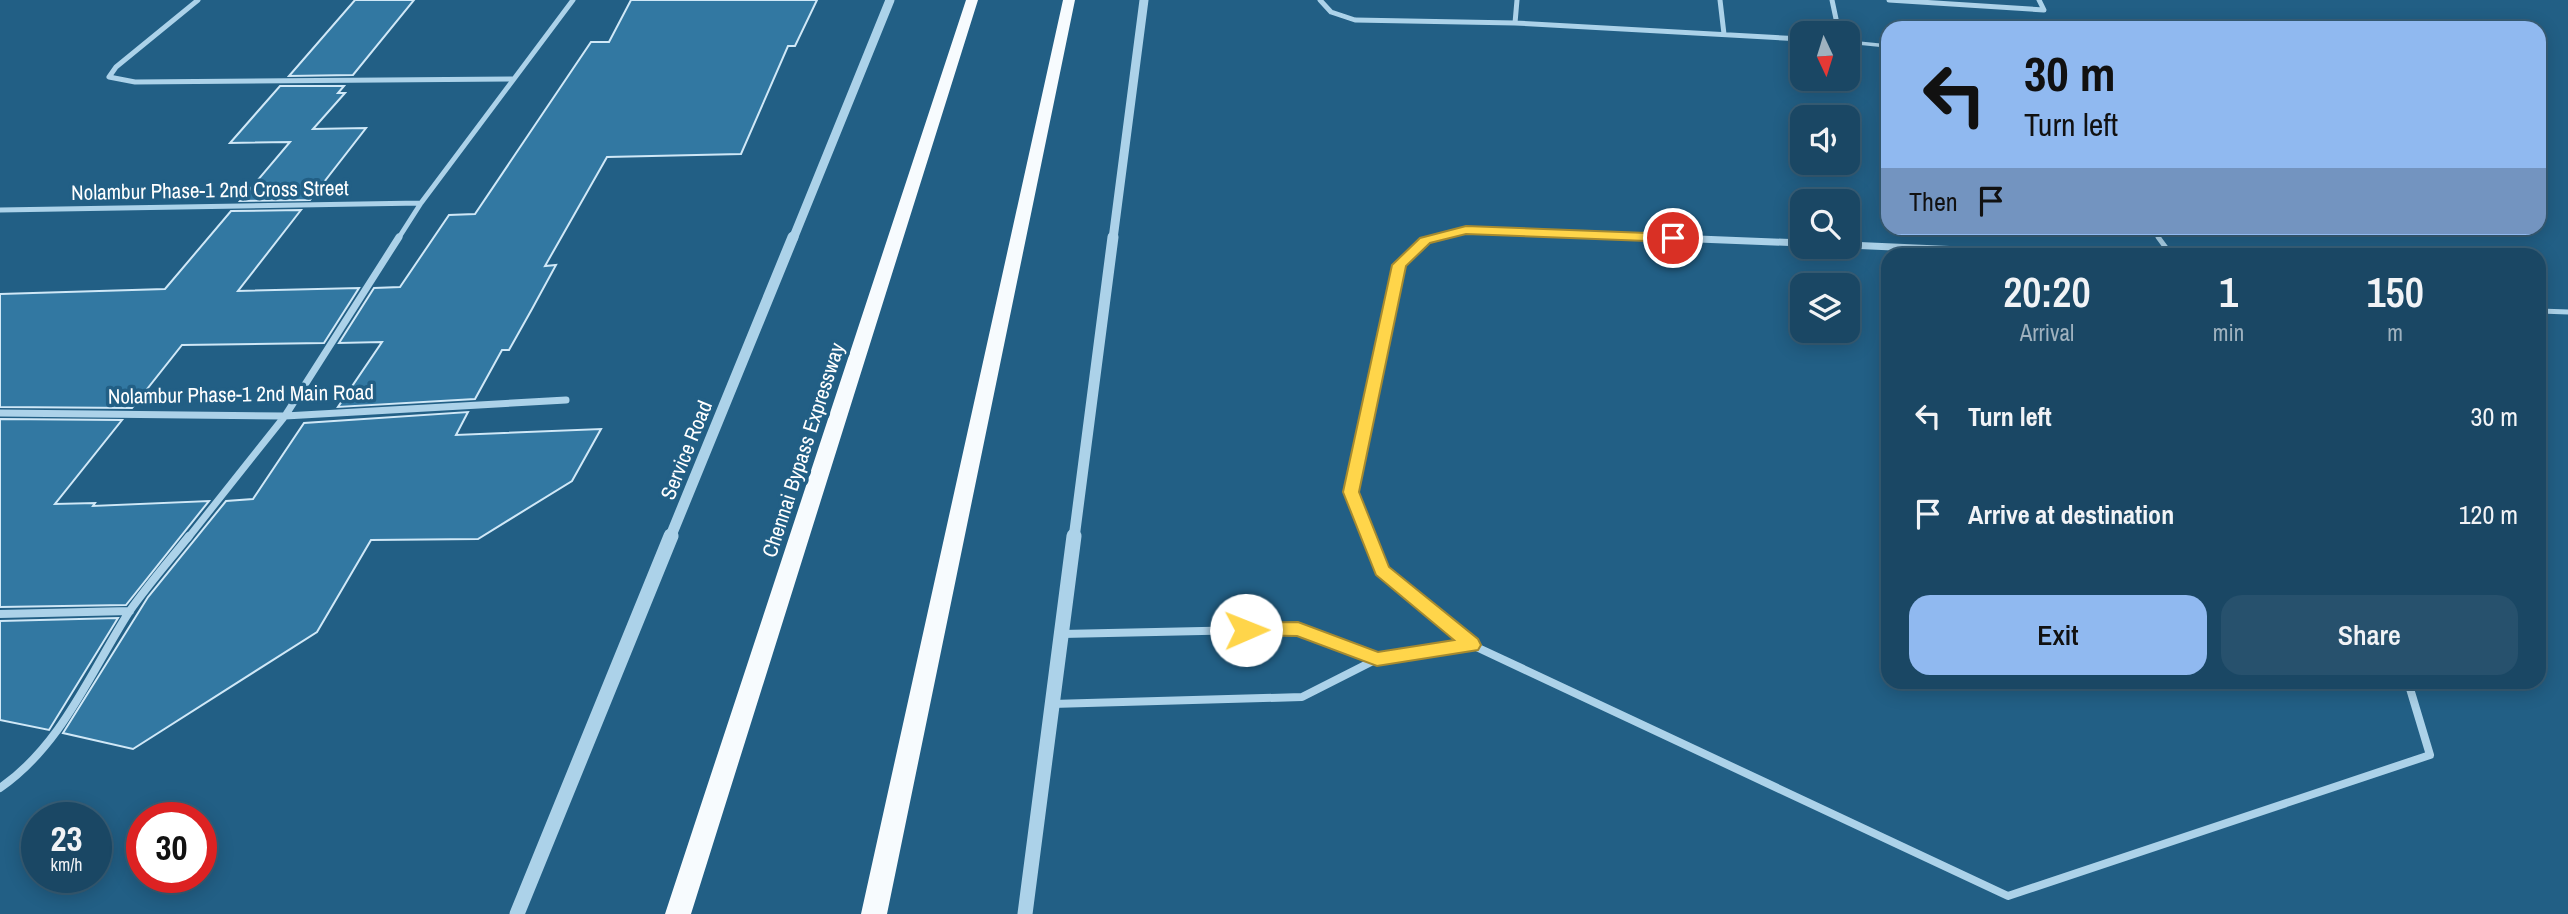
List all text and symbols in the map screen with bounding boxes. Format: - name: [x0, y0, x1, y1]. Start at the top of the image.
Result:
- north arrow: [1790, 21, 1860, 91]
- map controls: [1790, 21, 1860, 343]
- text: 30 m: [2024, 40, 2116, 106]
- icon: left: [1909, 49, 2000, 140]
- text: Turn left: [2024, 103, 2118, 146]
- button: sound: [1790, 105, 1860, 175]
- street label: Nolambur Phase-1 2nd Cross Street: [71, 173, 349, 207]
- icon: arrive: [1972, 182, 2010, 220]
- text: Then: [1909, 184, 1958, 219]
- button: search: [1790, 189, 1860, 259]
- pin: [1643, 208, 1703, 268]
- icon: arrive: [1654, 219, 1692, 257]
- text: 20:20: [2003, 264, 2091, 320]
- text: 1: [2219, 264, 2238, 320]
- text: 150: [2366, 264, 2424, 320]
- button: layers: [1790, 273, 1860, 343]
- text: Arrival: [2020, 317, 2074, 348]
- text: min: [2213, 317, 2244, 348]
- text: m: [2387, 317, 2403, 348]
- street label: Chennai Bypass Expressway: [755, 339, 852, 561]
- street label: Nolambur Phase-1 2nd Main Road: [108, 377, 374, 411]
- street label: Service Road: [653, 396, 719, 504]
- icon: left: [1909, 397, 1947, 435]
- text: Turn left: [1968, 399, 2052, 434]
- text: 30 m: [2471, 399, 2518, 434]
- icon: arrive: [1909, 495, 1947, 533]
- text: Arrive at destination: [1968, 497, 2174, 532]
- text: 120 m: [2459, 497, 2518, 532]
- position arrow: [1209, 593, 1283, 667]
- button: Exit: [1909, 595, 2207, 675]
- button: Share: [2221, 595, 2518, 675]
- speed limit sign: 30: [126, 802, 217, 893]
- text: 23: [51, 815, 82, 862]
- text: km/h: [51, 852, 83, 877]

